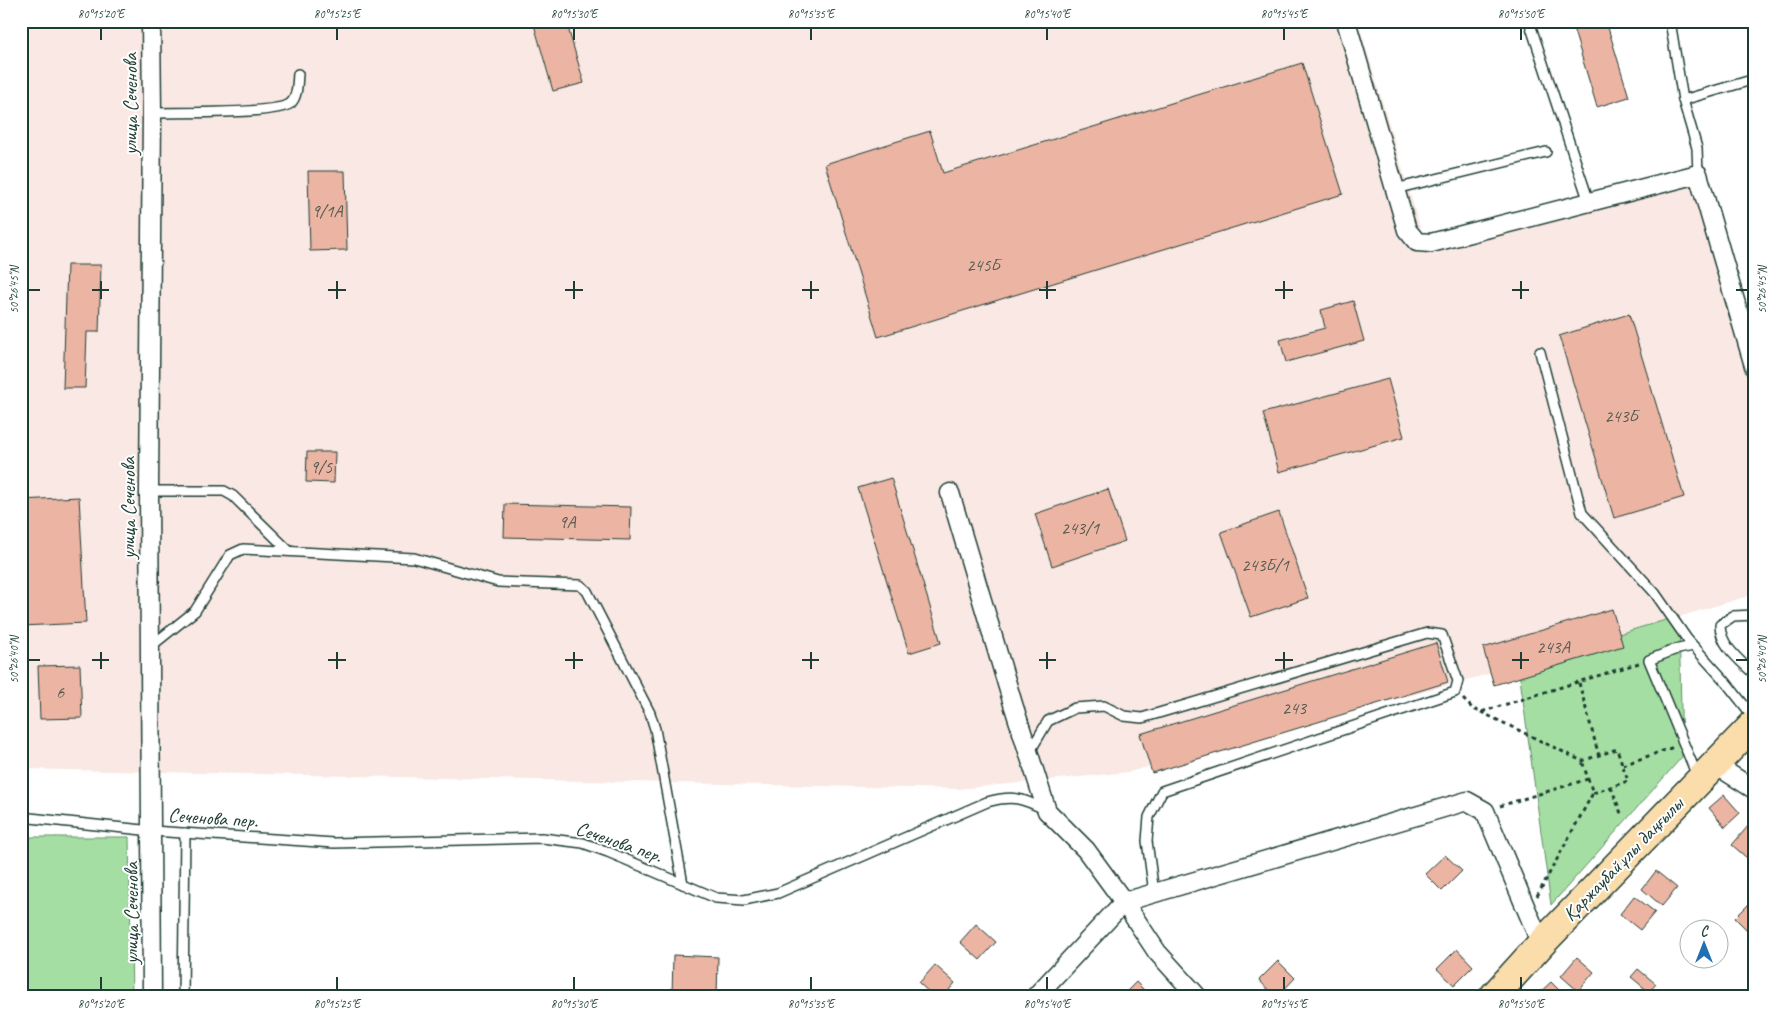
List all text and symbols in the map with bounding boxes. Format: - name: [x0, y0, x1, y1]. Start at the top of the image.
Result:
- text: 80°15'20"E: [78, 6, 126, 22]
- text: 80°15'25"E: [314, 6, 362, 22]
- text: 80°15'30"E: [551, 6, 599, 22]
- text: 80°15'35"E: [788, 6, 836, 22]
- text: 80°15'40"E: [1024, 6, 1072, 22]
- text: 80°15'45"E: [1261, 6, 1309, 22]
- text: 80°15'50"E: [1498, 6, 1546, 22]
- street label: улица Сеченова: [118, 52, 143, 156]
- house number: 9/1А: [311, 200, 344, 222]
- house number: 245Б: [966, 254, 1003, 276]
- text: 50°26'45"N: [6, 265, 22, 314]
- text: 50°26'45"N: [1754, 265, 1770, 314]
- house number: 243Б: [1604, 405, 1641, 427]
- street label: улица Сеченова: [116, 456, 141, 560]
- house number: 9/5: [310, 456, 333, 478]
- house number: 9А: [558, 511, 577, 533]
- house number: 243/1: [1061, 517, 1100, 539]
- house number: 243Б/1: [1241, 554, 1290, 576]
- text: 50°26'40"N: [6, 635, 22, 684]
- text: 50°26'40"N: [1754, 635, 1770, 684]
- house number: 243А: [1536, 636, 1571, 658]
- house number: 6: [56, 681, 65, 703]
- house number: 243: [1282, 697, 1308, 719]
- street label: Қаржаубайұлы даңғылы: [1557, 791, 1690, 926]
- street label: Сеченова пер.: [167, 802, 259, 834]
- street label: Сеченова пер.: [572, 816, 666, 868]
- street label: улица Сеченова: [119, 861, 144, 965]
- north arrow: [1678, 920, 1728, 970]
- text: С: [1701, 923, 1710, 940]
- text: 80°15'20"E: [78, 996, 126, 1012]
- text: 80°15'25"E: [314, 996, 362, 1012]
- text: 80°15'30"E: [551, 996, 599, 1012]
- text: 80°15'35"E: [788, 996, 836, 1012]
- text: 80°15'40"E: [1024, 996, 1072, 1012]
- text: 80°15'45"E: [1261, 996, 1309, 1012]
- text: 80°15'50"E: [1498, 996, 1546, 1012]

